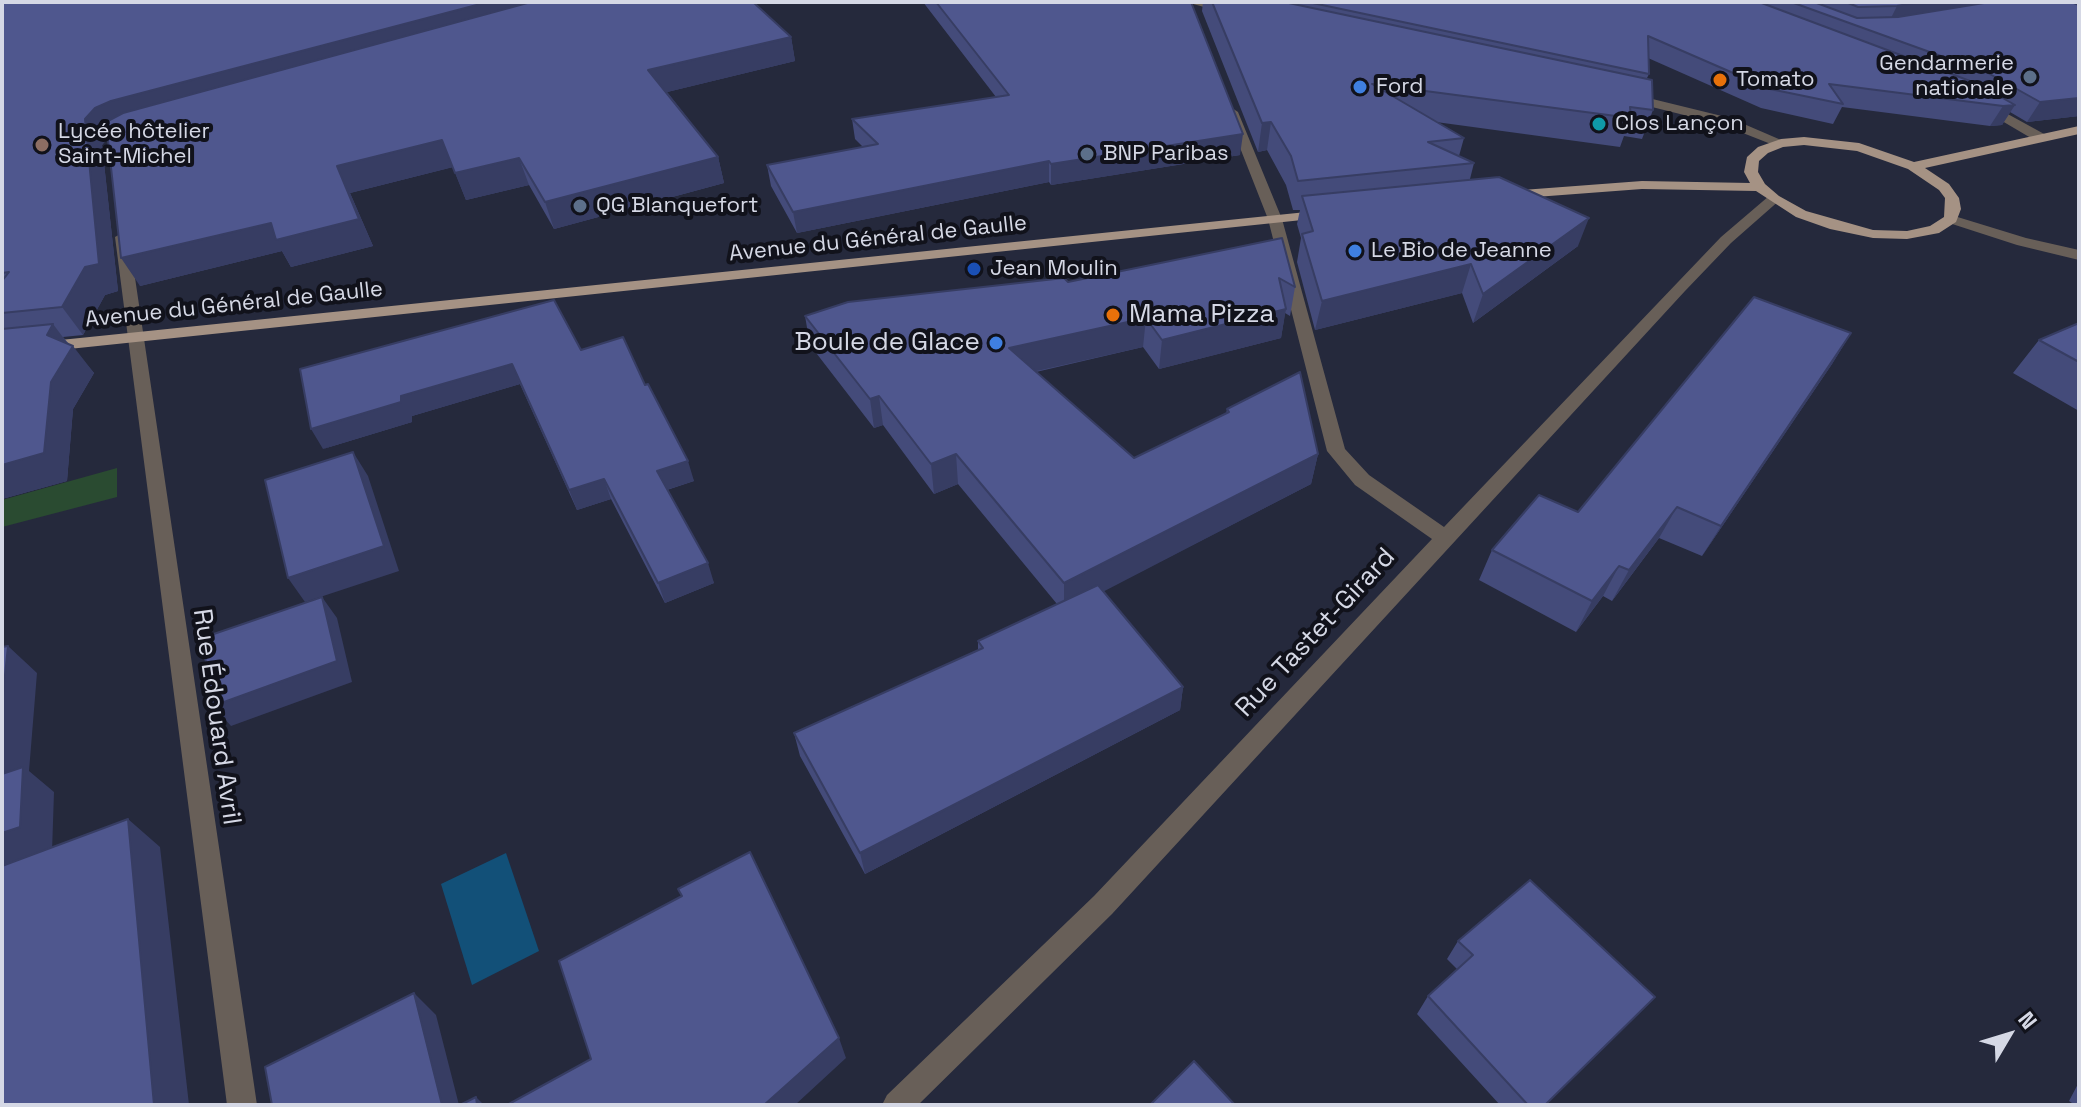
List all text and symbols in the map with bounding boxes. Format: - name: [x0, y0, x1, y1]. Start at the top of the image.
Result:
- place label: Gendarmerie nationale: [1879, 51, 2014, 102]
- place label: Tomato: [1736, 67, 1815, 93]
- marker: Gendarmerie nationale: [2021, 68, 2039, 86]
- marker: Tomato: [1711, 71, 1729, 89]
- place label: Ford: [1376, 74, 1423, 100]
- marker: Ford: [1351, 78, 1369, 96]
- place label: Clos Lançon: [1615, 111, 1744, 137]
- marker: Clos Lançon: [1590, 115, 1608, 133]
- place label: Lycée hôtelier Saint-Michel: [58, 119, 210, 170]
- marker: Lycée hôtelier Saint-Michel: [33, 136, 51, 154]
- place label: BNP Paribas: [1103, 141, 1229, 167]
- marker: BNP Paribas: [1078, 145, 1096, 163]
- place label: QG Blanquefort: [596, 193, 758, 219]
- marker: QG Blanquefort: [571, 197, 589, 215]
- street label: Avenue du Général de Gaulle: [728, 210, 1028, 268]
- place label: Le Bio de Jeanne: [1371, 238, 1552, 264]
- marker: Le Bio de Jeanne: [1346, 242, 1364, 260]
- place label: Jean Moulin: [990, 256, 1118, 282]
- marker: Jean Moulin: [965, 260, 983, 278]
- street label: Avenue du Général de Gaulle: [84, 276, 384, 334]
- place label: Mama Pizza: [1129, 299, 1274, 331]
- marker: Mama Pizza: [1104, 306, 1122, 324]
- place label: Boule de Glace: [795, 327, 980, 359]
- marker: Boule de Glace: [987, 334, 1005, 352]
- street label: Rue Tastet-Girard: [1230, 542, 1402, 724]
- street label: Rue Édouard Avril: [185, 607, 247, 827]
- north arrow: [1969, 995, 2049, 1075]
- text: N: [2012, 1006, 2043, 1035]

